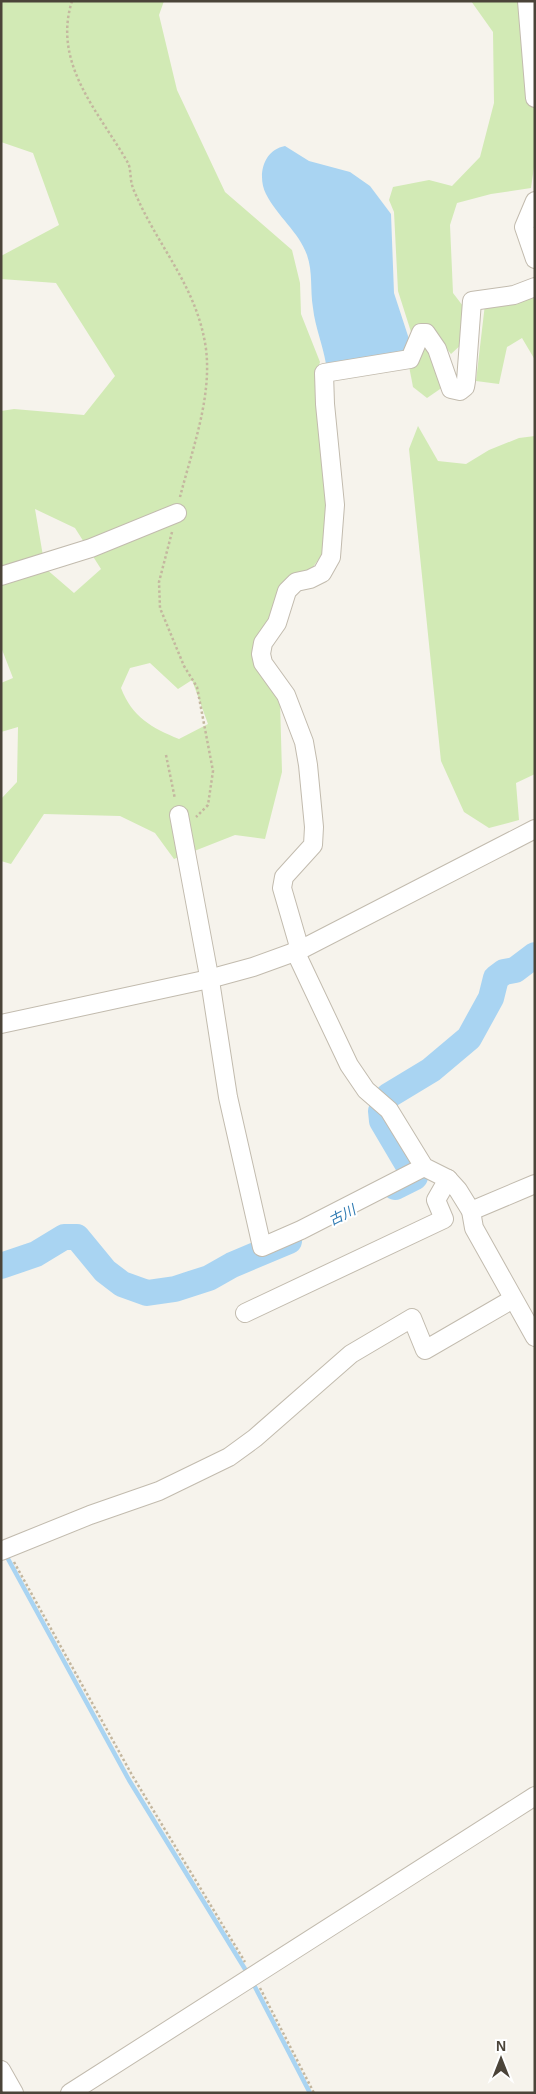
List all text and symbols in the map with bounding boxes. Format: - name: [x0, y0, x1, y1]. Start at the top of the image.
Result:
- water label: 古川: [326, 1201, 360, 1228]
- north arrow: [476, 2034, 526, 2084]
- text: N: [496, 2038, 506, 2054]

